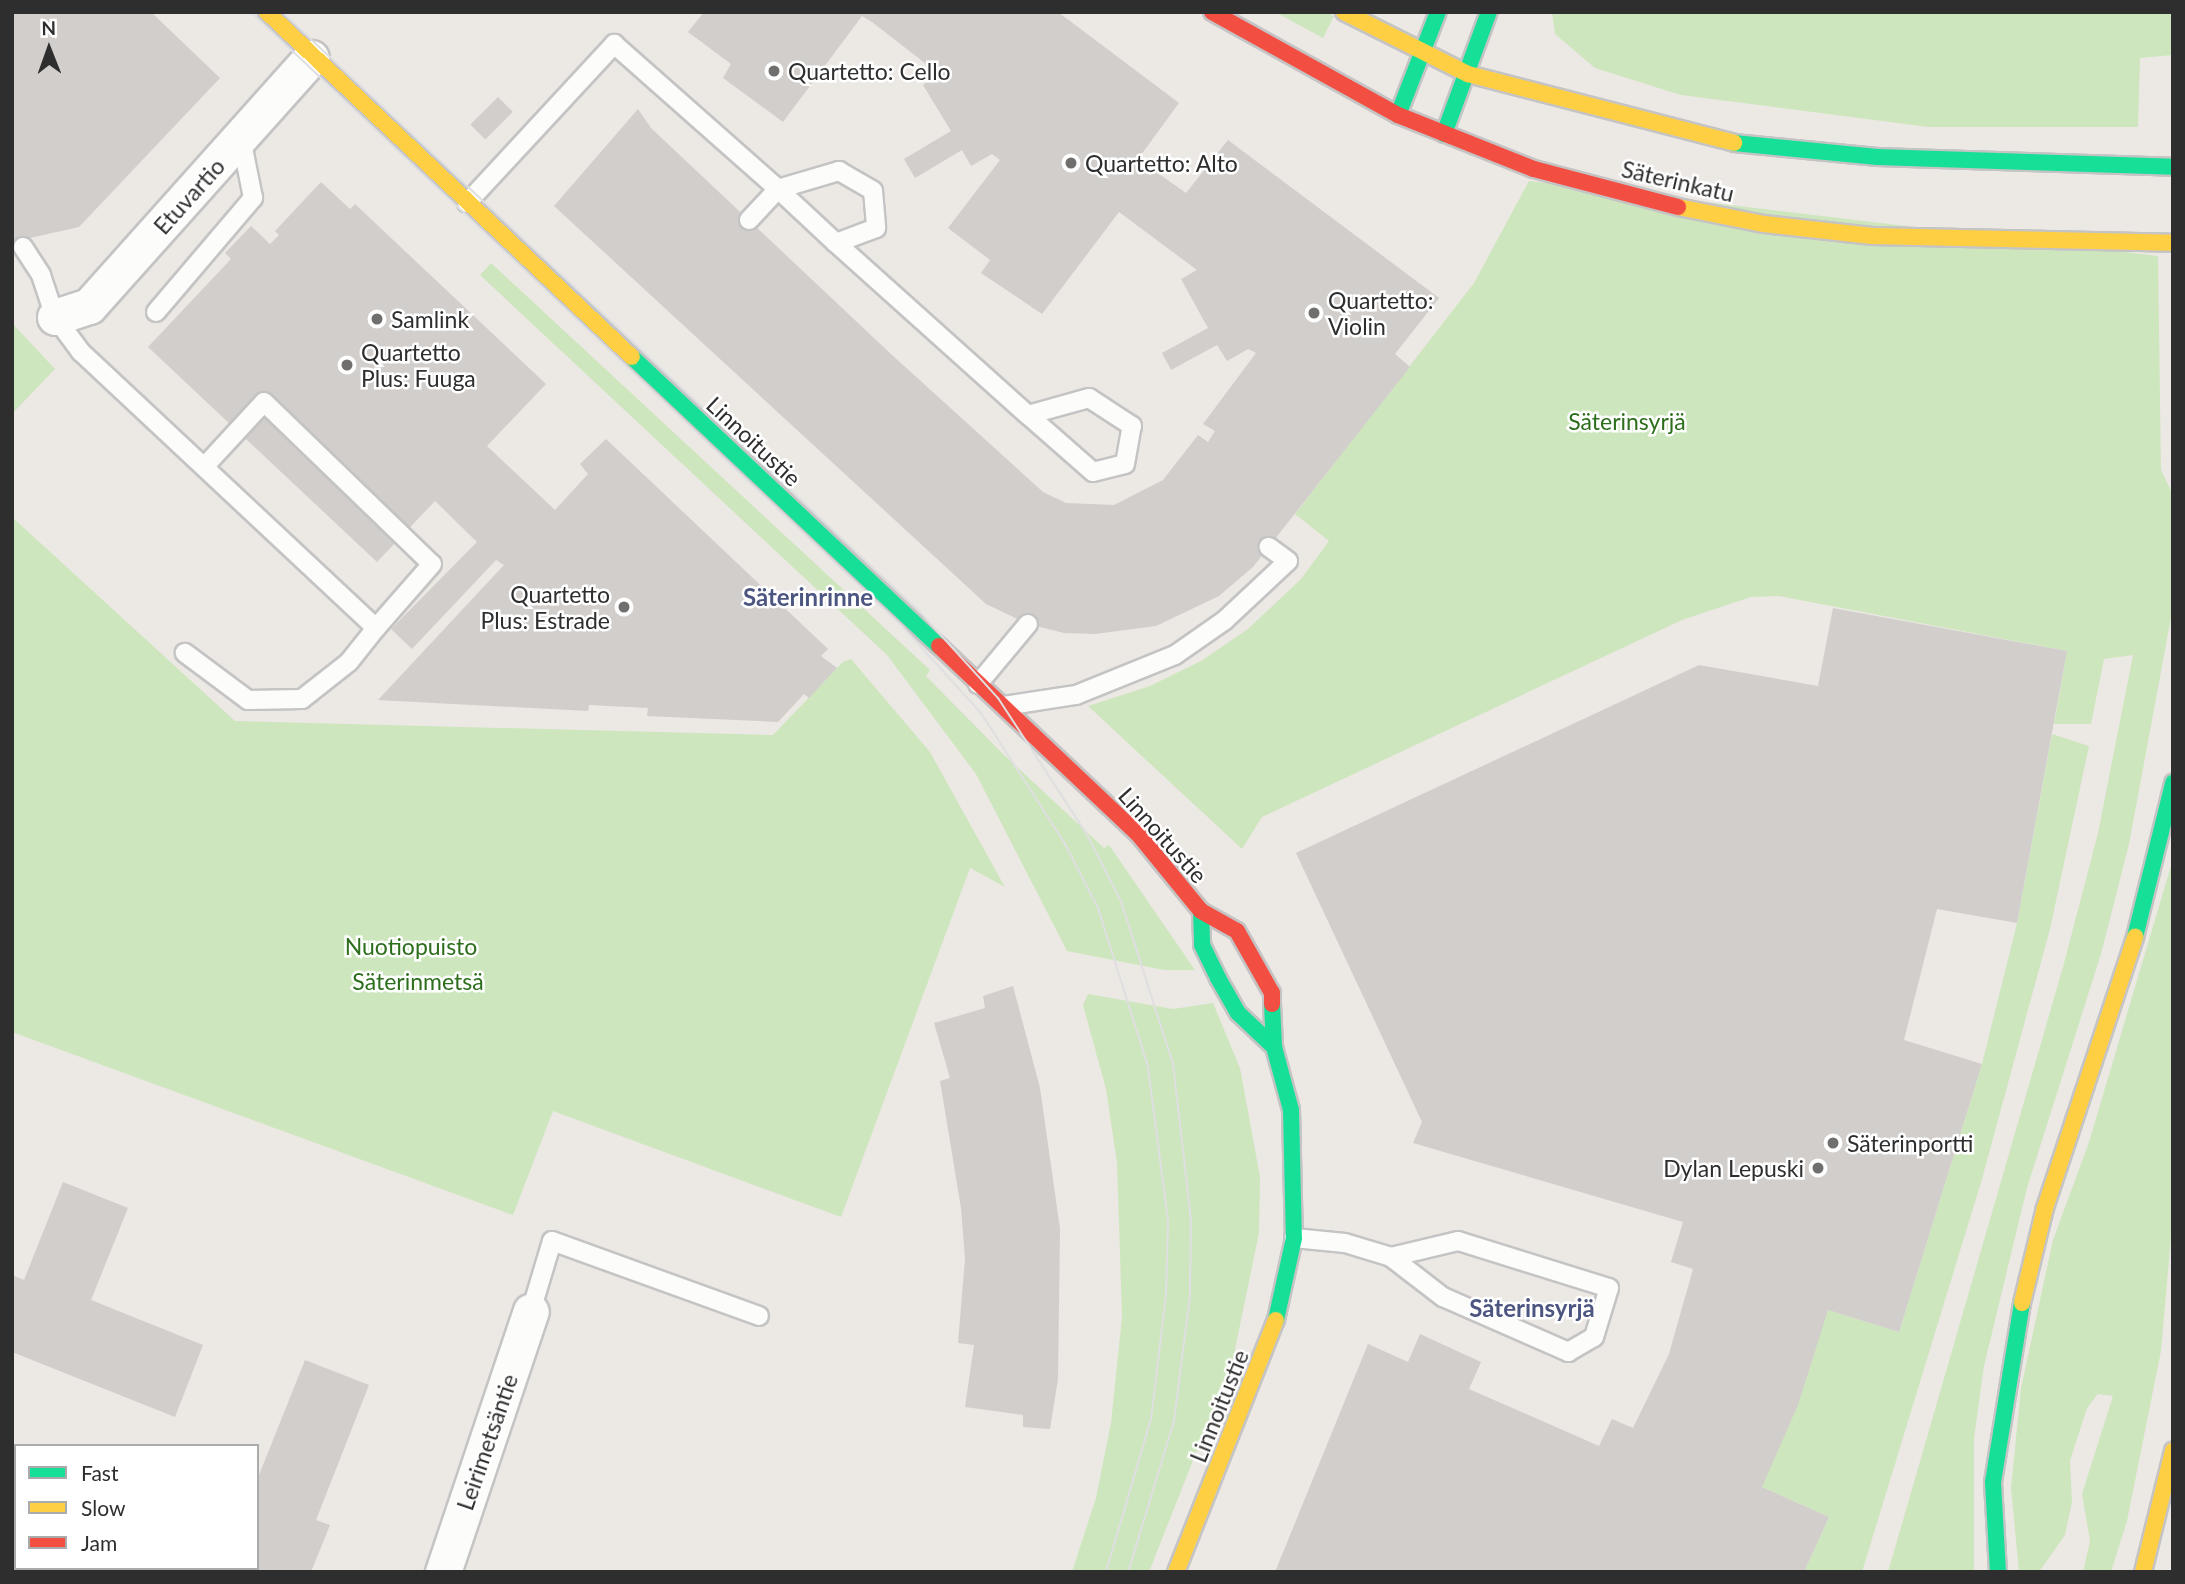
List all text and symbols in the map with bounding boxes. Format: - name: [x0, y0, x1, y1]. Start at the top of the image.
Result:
- north arrow: [14, 14, 84, 84]
- text: N: [41, 16, 56, 39]
- place label: Quartetto: Cello: [788, 57, 951, 85]
- marker: Quartetto: Cello: [766, 63, 782, 79]
- place label: Quartetto: Alto: [1085, 149, 1239, 177]
- street label: Etuvartio: [148, 152, 230, 240]
- marker: Quartetto: Alto: [1063, 155, 1079, 171]
- street label: Säterinkatu: [1619, 155, 1737, 207]
- place label: Quartetto: Violin: [1328, 286, 1434, 340]
- place label: Samlink: [391, 305, 469, 333]
- marker: Quartetto: Violin: [1306, 305, 1322, 321]
- marker: Samlink: [369, 311, 385, 327]
- place label: Quartetto Plus: Fuuga: [361, 338, 476, 392]
- marker: Quartetto Plus: Fuuga: [339, 357, 355, 373]
- street label: Linnoitustie: [701, 390, 807, 492]
- park label: Säterinsyrjä: [1568, 407, 1686, 435]
- place label: Quartetto Plus: Estrade: [480, 580, 610, 634]
- district label: Säterinrinne: [743, 583, 873, 611]
- marker: Quartetto Plus: Estrade: [616, 599, 632, 615]
- street label: Linnoitustie: [1113, 782, 1213, 888]
- park label: Nuotiopuisto: [345, 932, 477, 960]
- park label: Säterinmetsä: [352, 967, 484, 995]
- place label: Säterinportti: [1847, 1129, 1973, 1157]
- marker: Säterinportti: [1825, 1135, 1841, 1151]
- place label: Dylan Lepuski: [1663, 1154, 1804, 1182]
- marker: Dylan Lepuski: [1810, 1160, 1826, 1176]
- district label: Säterinsyrjä: [1469, 1294, 1595, 1322]
- street label: Linnoitustie: [1184, 1346, 1254, 1466]
- street label: Leirimetsäntie: [451, 1370, 523, 1514]
- legend: [14, 1444, 259, 1570]
- text: Fast: [81, 1460, 118, 1485]
- text: Slow: [81, 1495, 125, 1520]
- text: Jam: [81, 1530, 117, 1555]

